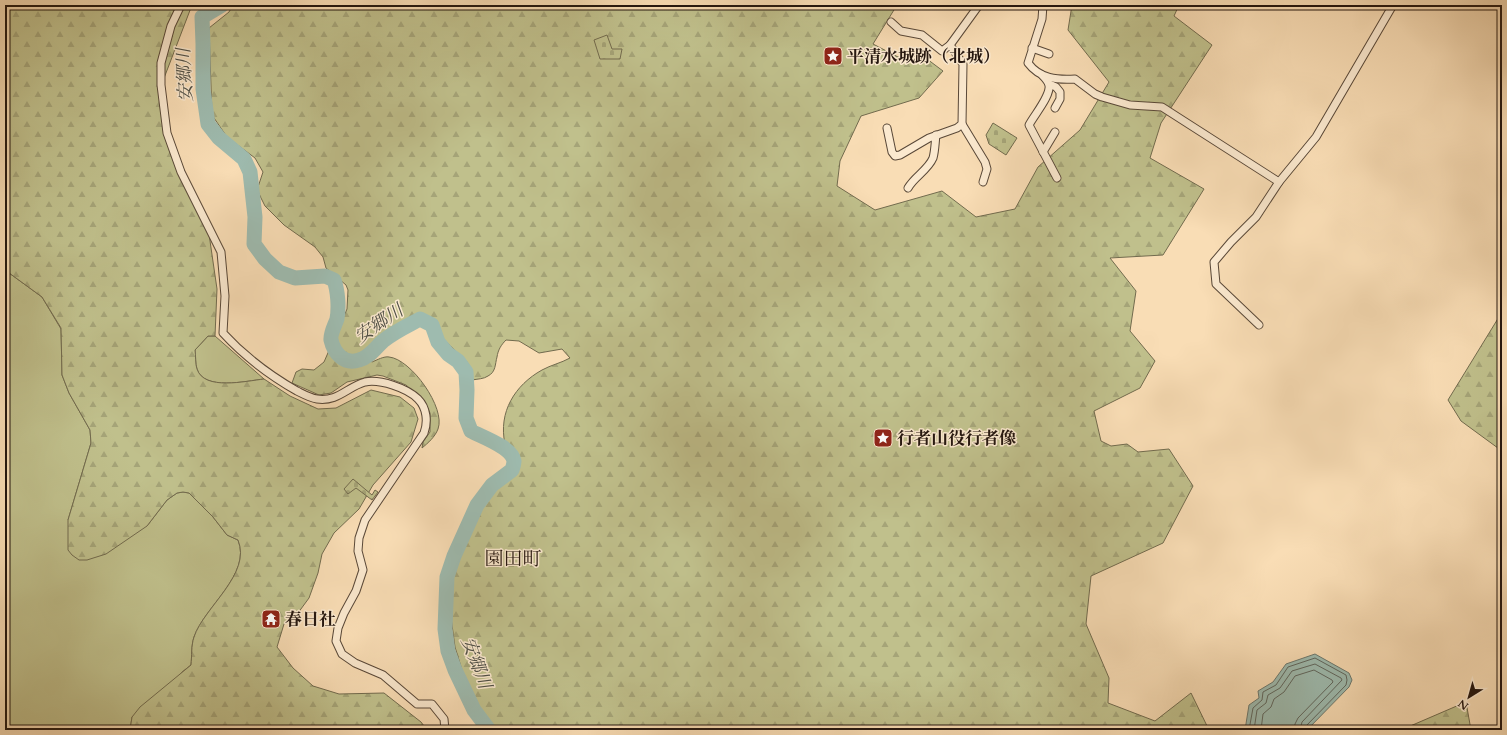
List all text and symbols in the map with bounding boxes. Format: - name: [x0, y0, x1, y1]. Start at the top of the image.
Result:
- water label: 安郷川: [171, 45, 199, 103]
- place icon: 平清水城跡（北城）: [822, 45, 844, 67]
- place label: 平清水城跡（北城）: [847, 45, 1000, 68]
- water label: 安郷川: [350, 297, 410, 349]
- place icon: 行者山役行者像: [872, 427, 894, 449]
- place label: 行者山役行者像: [897, 427, 1016, 450]
- district label: 園田町: [484, 546, 542, 572]
- temple icon: 春日社: [260, 608, 282, 630]
- place label: 春日社: [285, 608, 336, 631]
- water label: 安郷川: [455, 633, 498, 695]
- north arrow: [1449, 677, 1489, 717]
- text: N: [1455, 695, 1472, 713]

